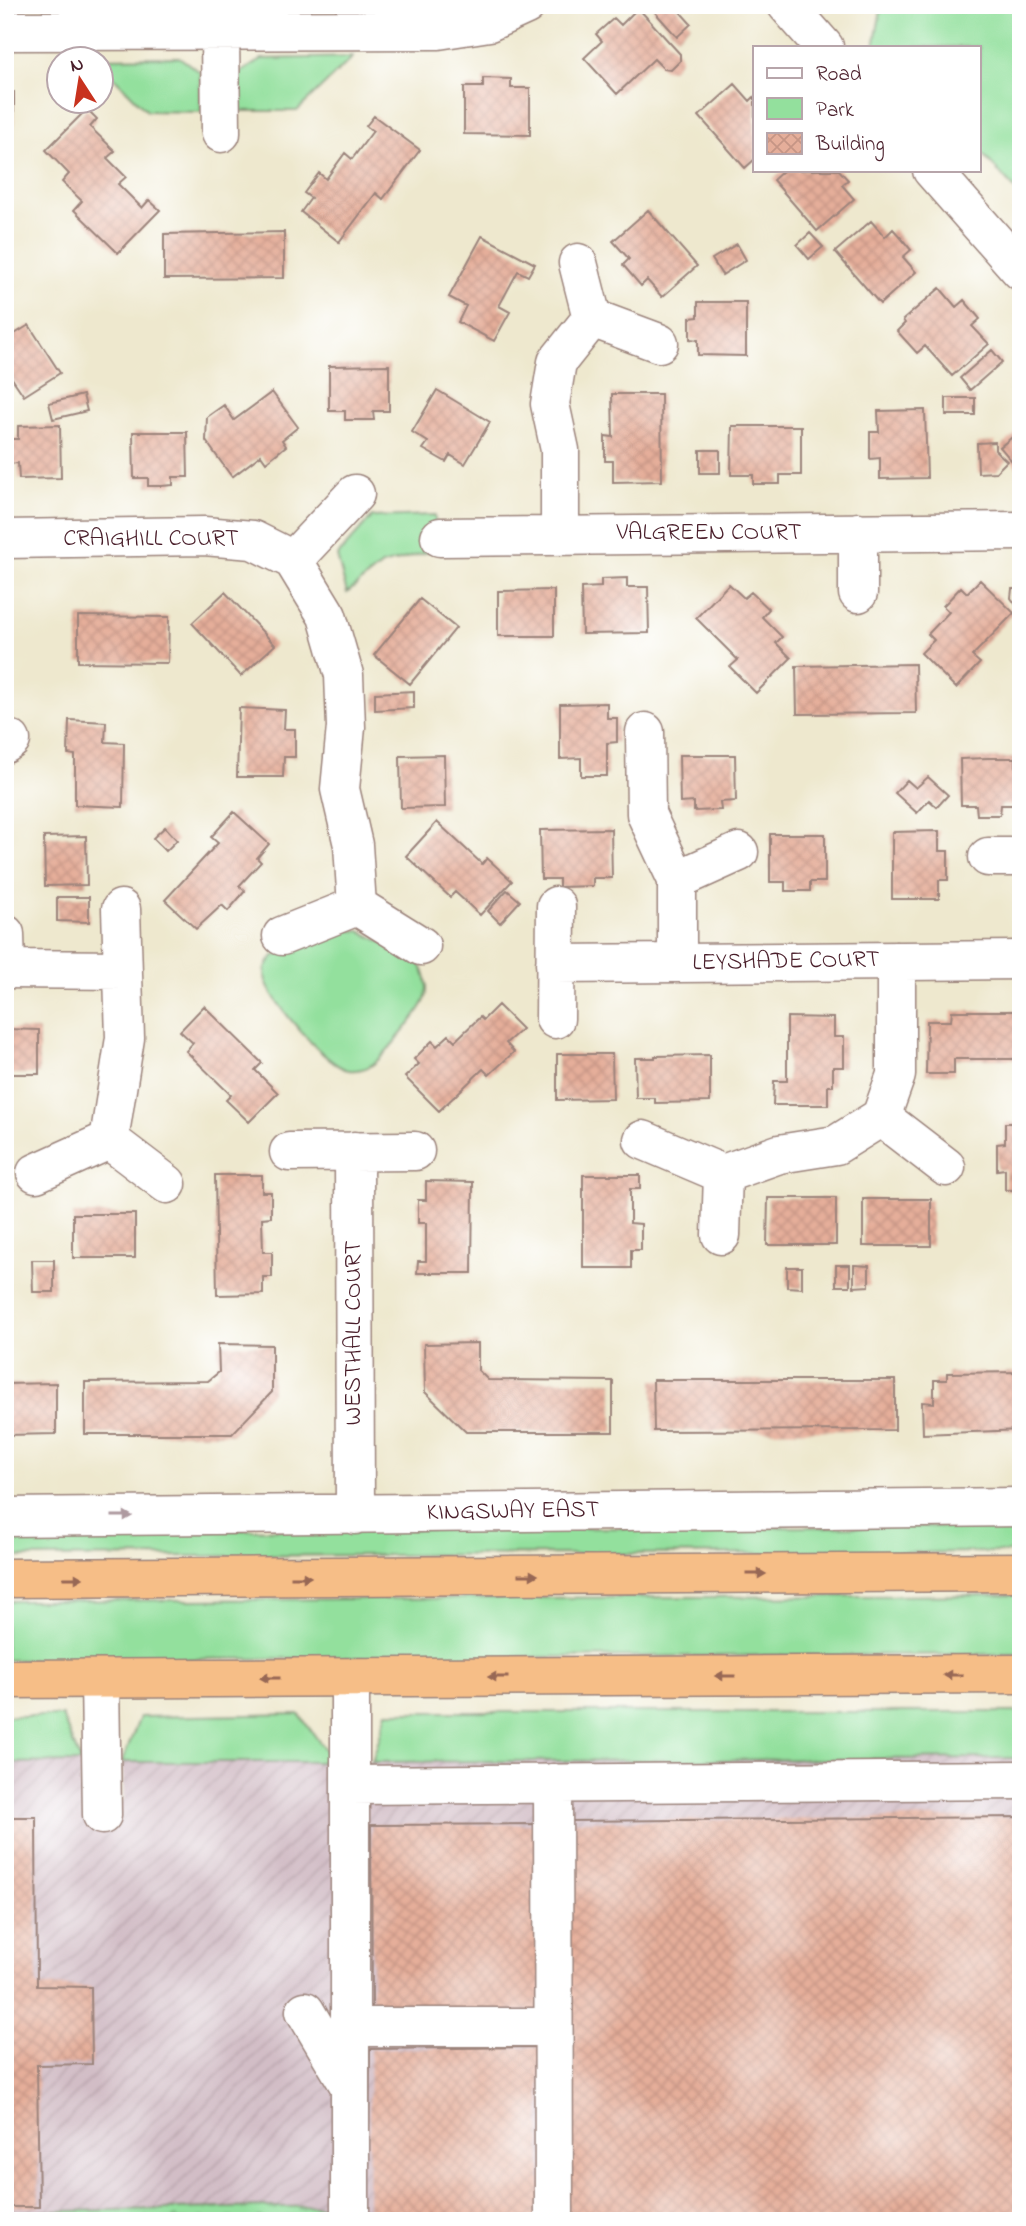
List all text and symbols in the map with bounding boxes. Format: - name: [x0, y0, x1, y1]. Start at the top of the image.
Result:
- north arrow: [46, 46, 116, 116]
- legend: [753, 46, 981, 172]
- text: N: [68, 51, 86, 80]
- text: Road: [816, 60, 862, 90]
- text: Park: [816, 96, 855, 126]
- text: Building: [815, 130, 885, 162]
- street label: VALGREEN COURT: [616, 516, 802, 551]
- street label: CRAIGHILL COURT: [63, 522, 239, 557]
- street label: LEYSHADE COURT: [692, 943, 880, 981]
- street label: WESTHALL COURT: [337, 1240, 372, 1426]
- street label: KINGSWAY EAST: [426, 1493, 600, 1531]
- one-way arrow: [112, 1511, 134, 1522]
- one-way arrow: [745, 1568, 767, 1580]
- one-way arrow: [518, 1569, 540, 1581]
- one-way arrow: [290, 1571, 312, 1583]
- one-way arrow: [63, 1572, 85, 1584]
- one-way arrow: [941, 1669, 963, 1680]
- one-way arrow: [714, 1670, 736, 1682]
- one-way arrow: [486, 1671, 508, 1683]
- one-way arrow: [259, 1672, 281, 1684]

